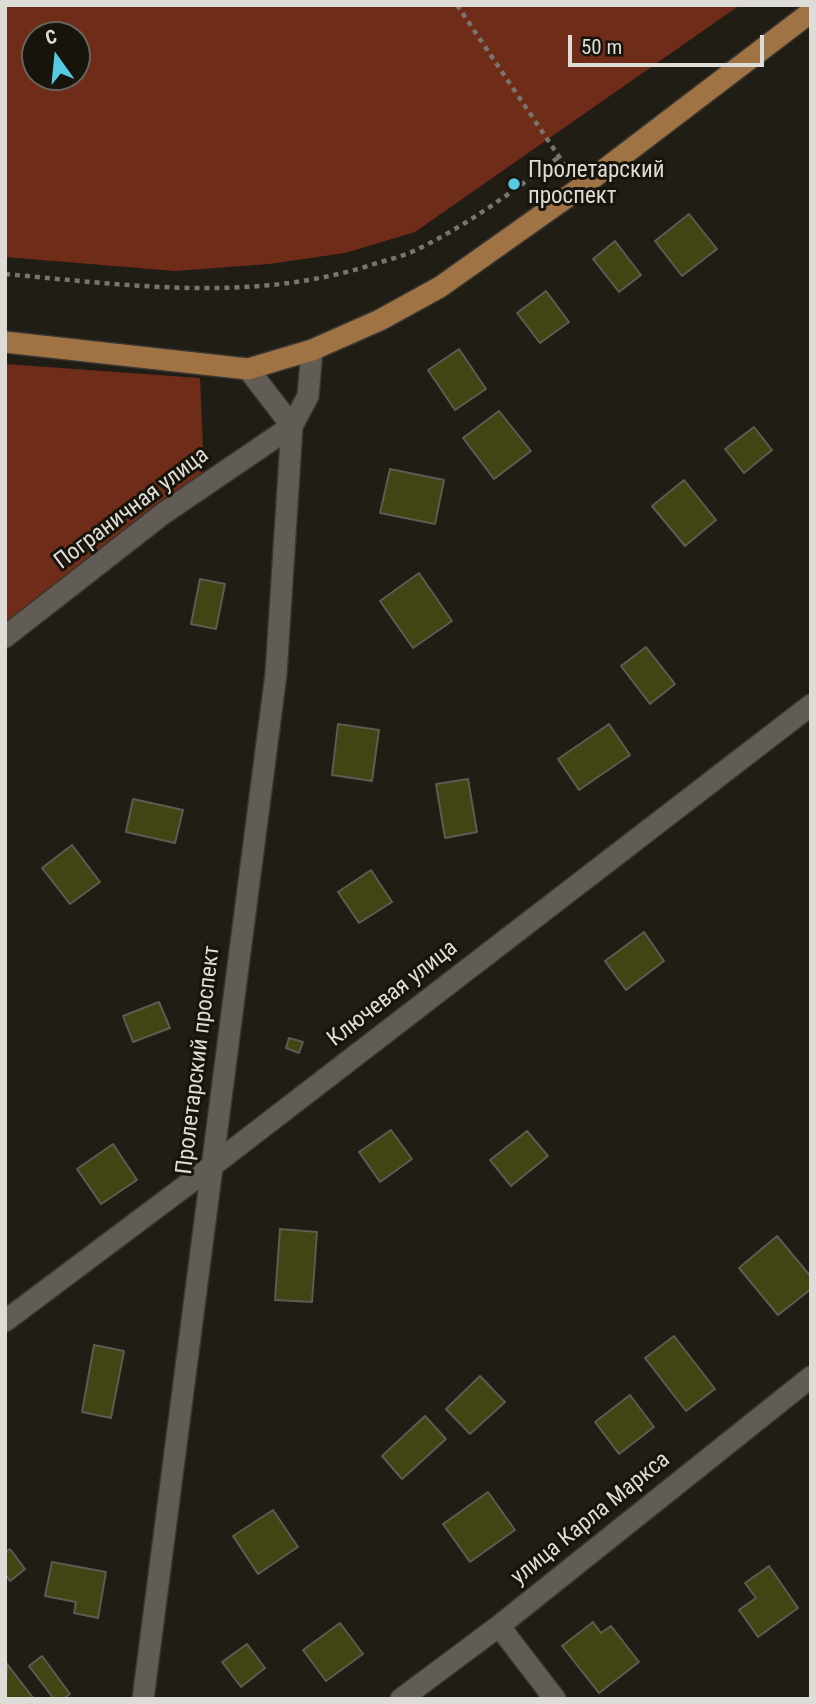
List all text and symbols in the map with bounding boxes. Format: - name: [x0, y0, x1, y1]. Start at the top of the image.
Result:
- north arrow: [21, 21, 91, 91]
- scale bar: [571, 21, 767, 65]
- text: С: [43, 25, 59, 50]
- text: 50 m: [581, 35, 622, 59]
- place label: Пролетарский проспект: [528, 157, 664, 211]
- marker: Пролетарский проспект: [506, 176, 522, 192]
- street label: Пограничная улица: [49, 442, 215, 576]
- street label: Ключевая улица: [323, 935, 463, 1053]
- street label: Пролетарский проспект: [171, 944, 227, 1176]
- street label: улица Карла Маркса: [506, 1447, 676, 1591]

